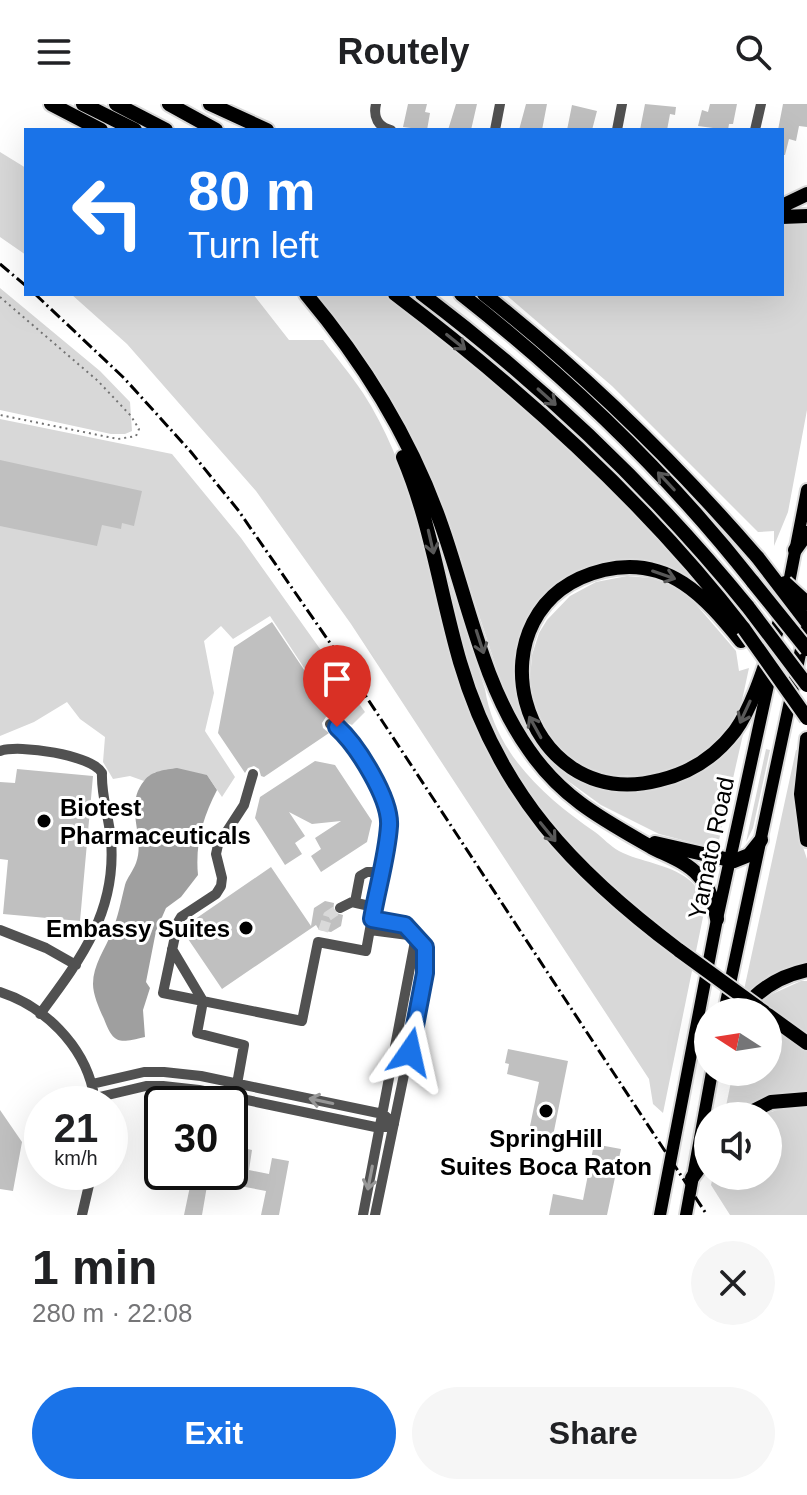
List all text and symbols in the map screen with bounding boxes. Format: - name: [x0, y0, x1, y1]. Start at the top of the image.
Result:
- icon: menu: [32, 30, 76, 74]
- icon: search: [731, 30, 775, 74]
- text: Routely: [337, 31, 470, 72]
- text: 80 m: [188, 159, 316, 222]
- icon: left: [56, 160, 160, 264]
- text: Turn left: [188, 225, 319, 266]
- one-way arrow: [445, 333, 466, 351]
- one-way arrow: [536, 388, 556, 406]
- one-way arrow: [657, 471, 675, 491]
- one-way arrow: [424, 528, 439, 554]
- one-way arrow: [651, 569, 675, 583]
- one-way arrow: [473, 629, 488, 654]
- pin: [303, 645, 371, 727]
- icon: arrive: [315, 657, 359, 701]
- one-way arrow: [737, 700, 752, 724]
- one-way arrow: [527, 716, 542, 740]
- street label: Yamato Road: [683, 774, 739, 922]
- place label: Biotest Pharmaceuticals: [60, 794, 251, 849]
- marker: Biotest Pharmaceuticals: [35, 812, 53, 830]
- one-way arrow: [539, 821, 557, 842]
- place label: Embassy Suites: [46, 915, 230, 942]
- marker: Embassy Suites: [237, 919, 255, 937]
- north arrow: [694, 998, 782, 1086]
- map controls: [694, 998, 782, 1190]
- position arrow: [368, 1010, 452, 1094]
- speed limit sign: 30: [144, 1086, 248, 1190]
- one-way arrow: [309, 1093, 334, 1108]
- marker: SpringHill Suites Boca Raton: [537, 1102, 555, 1120]
- button: sound: [694, 1102, 782, 1190]
- text: 21: [54, 1106, 98, 1150]
- place label: SpringHill Suites Boca Raton: [440, 1125, 652, 1180]
- text: km/h: [54, 1147, 98, 1169]
- one-way arrow: [361, 1164, 376, 1190]
- text: 1 min: [32, 1241, 157, 1294]
- button: close: [691, 1241, 775, 1325]
- text: 280 m · 22:08: [32, 1298, 192, 1328]
- button: Exit: [32, 1387, 396, 1479]
- button: Share: [412, 1387, 775, 1479]

